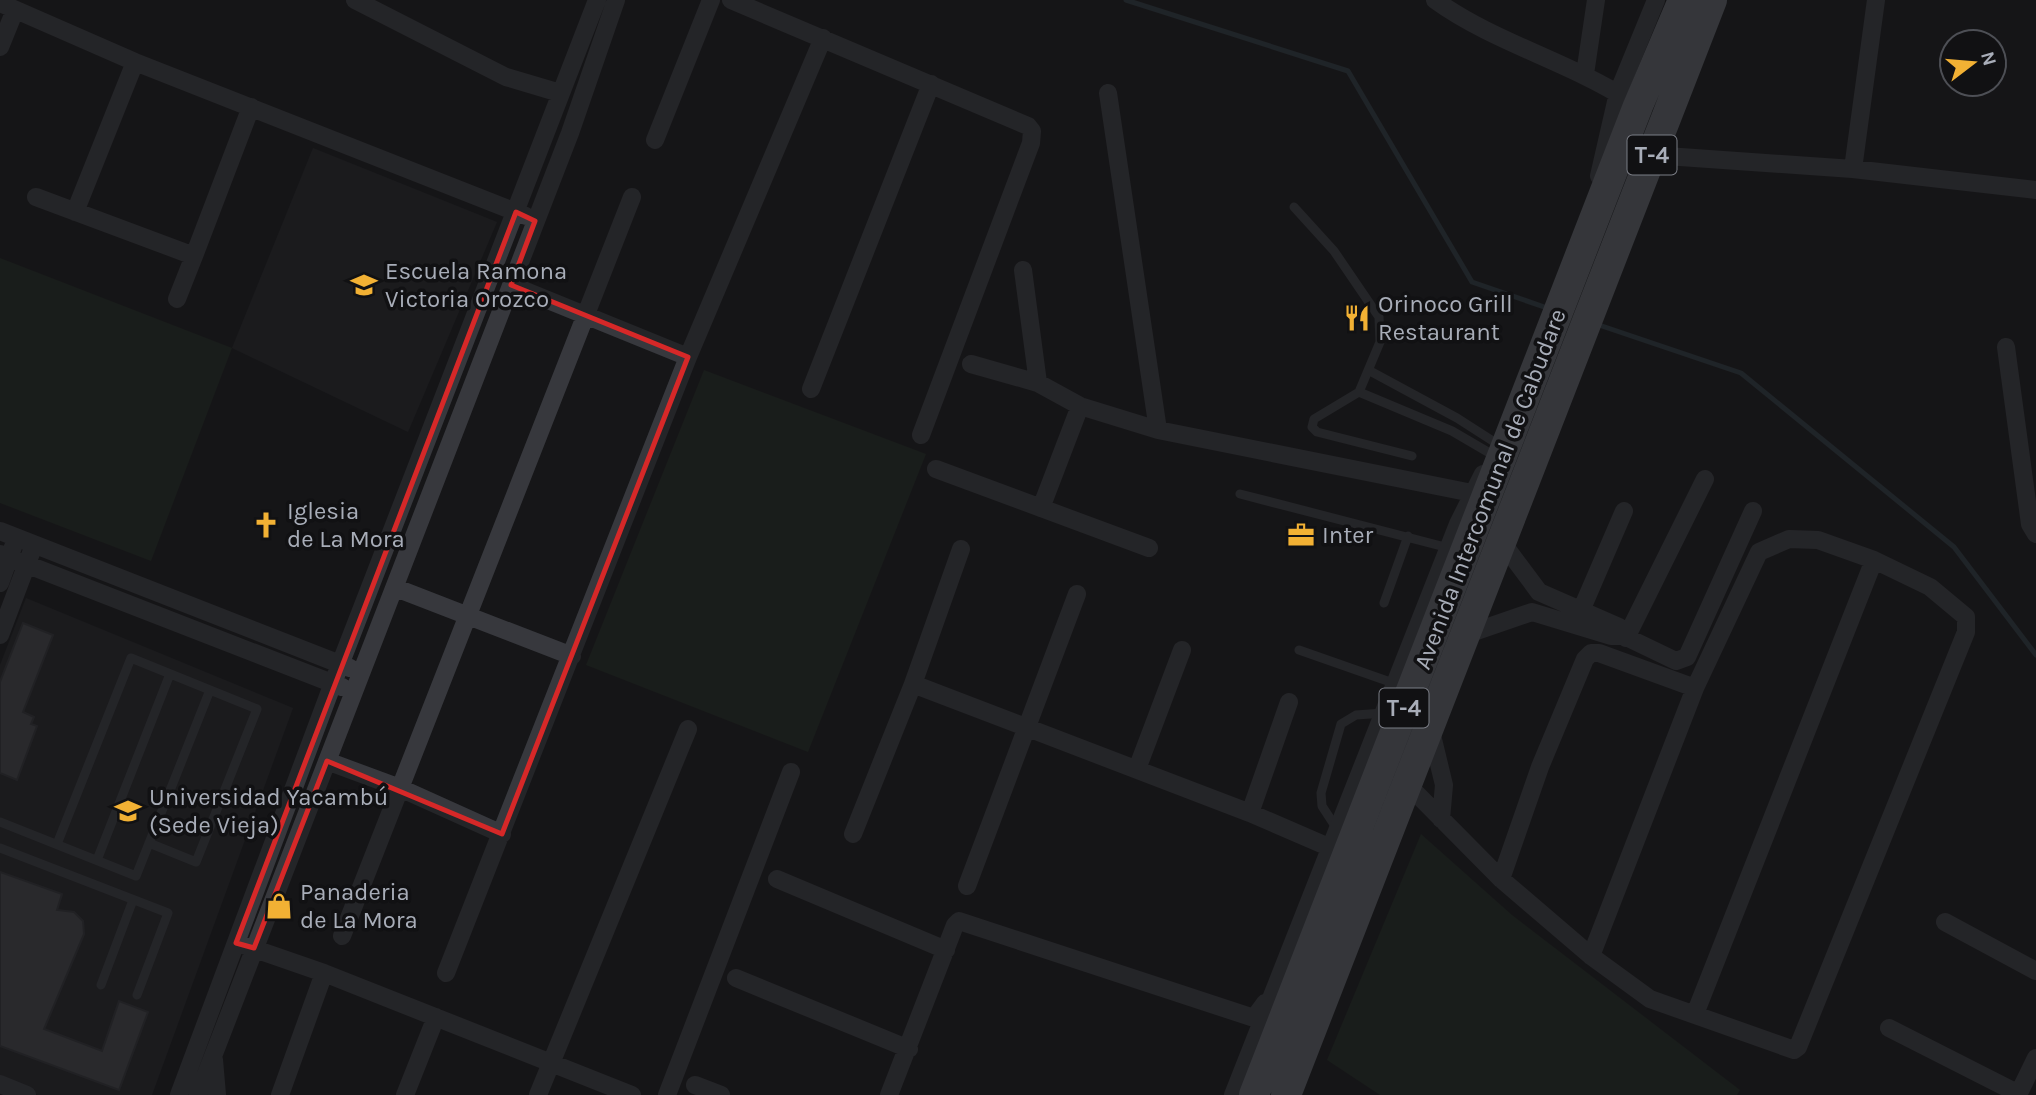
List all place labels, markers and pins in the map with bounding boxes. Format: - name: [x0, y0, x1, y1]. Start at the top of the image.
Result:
- place label: Escuela Ramona Victoria Orozco: [385, 257, 567, 313]
- school or university icon: Escuela Ramona Victoria Orozco: [349, 270, 379, 300]
- place label: Orinoco Grill Restaurant: [1378, 290, 1513, 346]
- restaurant icon: Orinoco Grill Restaurant: [1342, 303, 1372, 333]
- place label: Iglesia de La Mora: [287, 497, 405, 553]
- church icon: Iglesia de La Mora: [251, 510, 281, 540]
- office icon: Inter: [1286, 520, 1316, 550]
- place label: Inter: [1322, 521, 1374, 549]
- place label: Universidad Yacambú (Sede Vieja): [149, 783, 388, 839]
- school or university icon: Universidad Yacambú (Sede Vieja): [113, 796, 143, 826]
- place label: Panaderia de La Mora: [300, 878, 418, 934]
- shop icon: Panaderia de La Mora: [264, 891, 294, 921]

